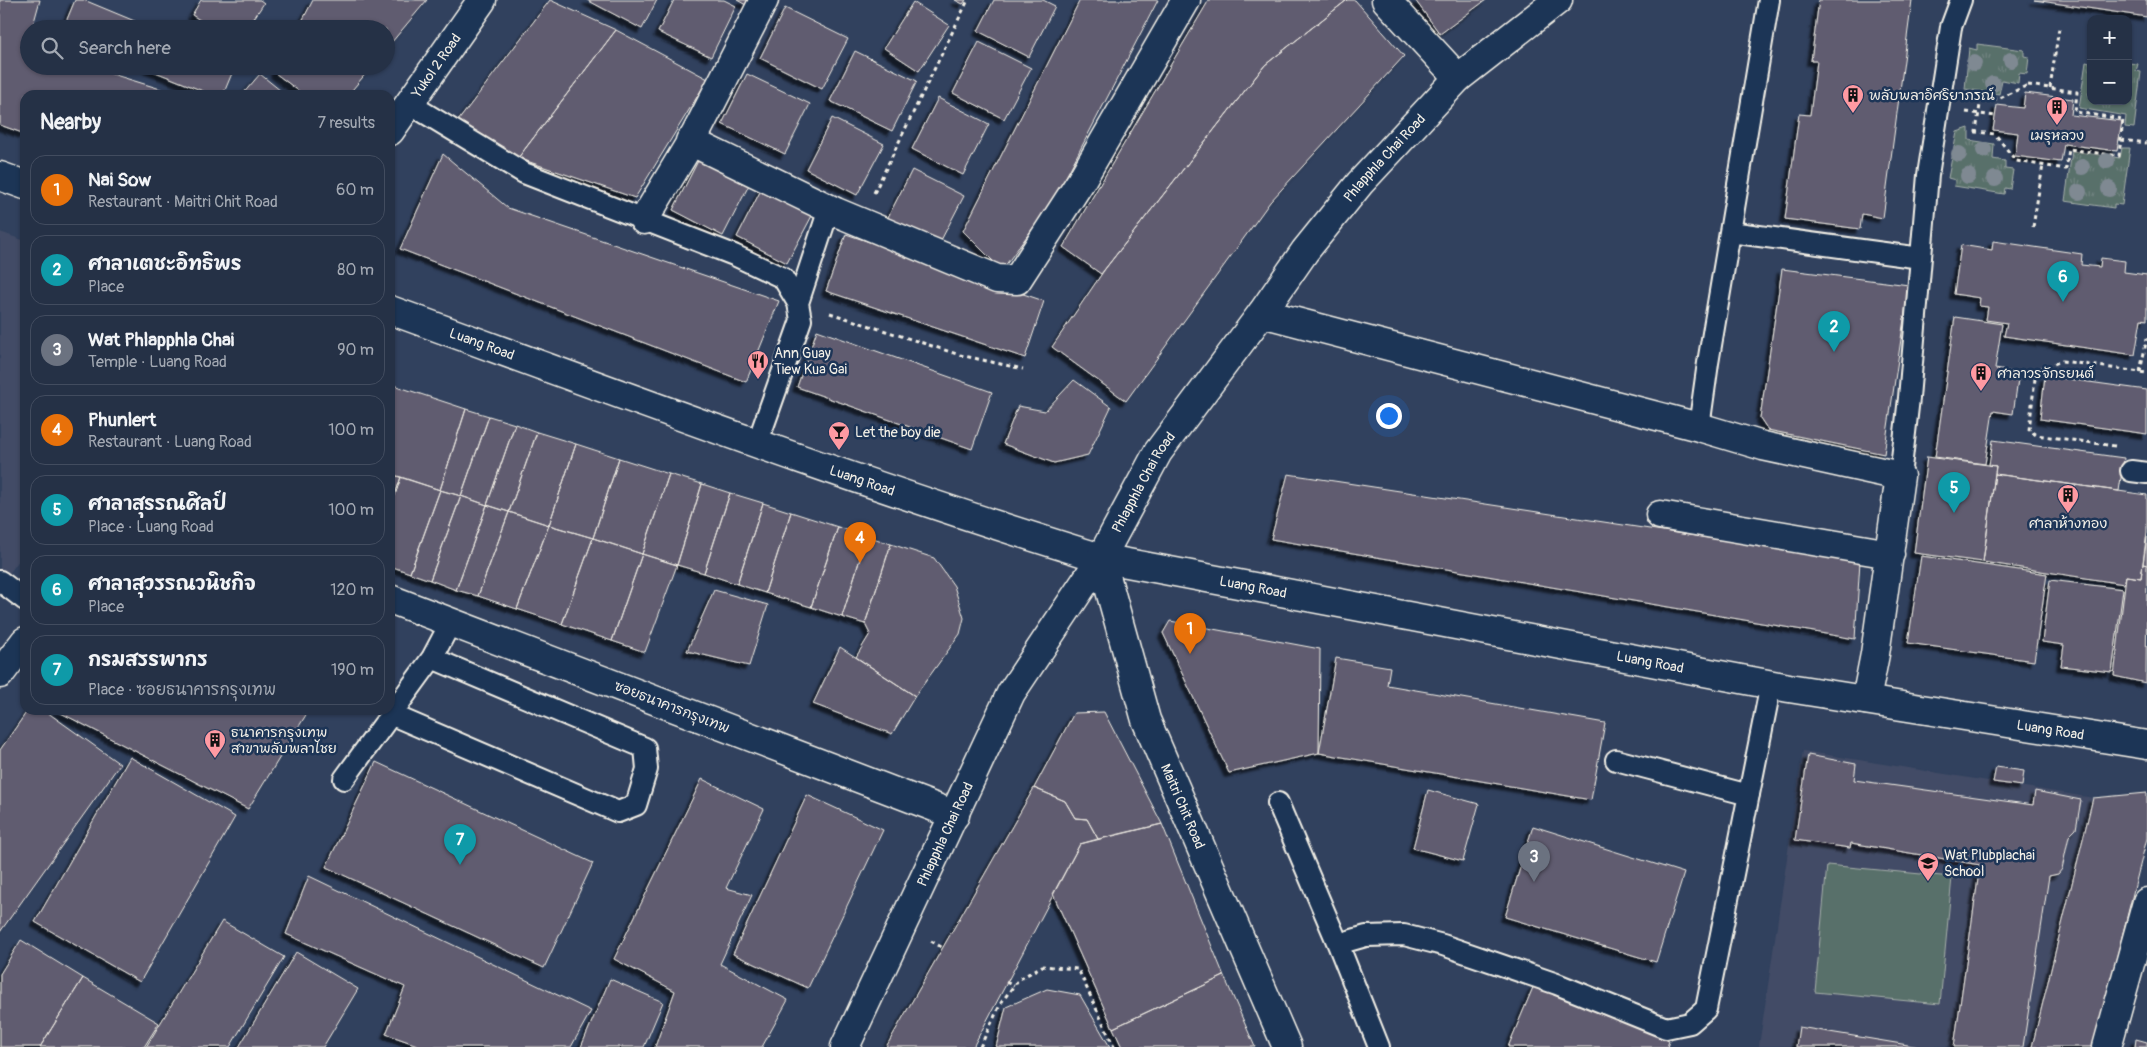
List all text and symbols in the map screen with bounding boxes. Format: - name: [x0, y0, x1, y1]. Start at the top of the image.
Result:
- map controls: [2087, 15, 2132, 105]
- button: +: [2087, 15, 2132, 60]
- search box: [20, 20, 395, 75]
- street label: Yukol 2 Road: [407, 30, 464, 102]
- icon: search: [38, 34, 66, 62]
- text: Search here: [78, 36, 171, 60]
- button: −: [2087, 60, 2132, 105]
- building icon: พลับพลาอิศริยาภรณ์: [1841, 83, 1865, 114]
- place label: พลับพลาอิศริยาภรณ์: [1869, 86, 1995, 104]
- building icon: เมรุหลวง: [2045, 95, 2069, 126]
- text: Nearby: [40, 109, 101, 136]
- street label: Phlapphla Chai Road: [1340, 110, 1429, 205]
- text: 7 results: [317, 113, 375, 133]
- place label: เมรุหลวง: [2030, 127, 2084, 145]
- text: Nai Sow: [88, 168, 151, 192]
- text: 1: [54, 180, 60, 200]
- text: 60 m: [336, 180, 374, 200]
- text: Restaurant · Maitri Chit Road: [88, 192, 278, 212]
- text: ศาลาเตชะอิทธิพร: [88, 252, 241, 276]
- text: 2: [53, 260, 61, 280]
- text: 80 m: [337, 260, 374, 280]
- pin: 6: [2047, 261, 2079, 302]
- text: Place: [88, 277, 124, 297]
- pin: 2: [1818, 311, 1850, 352]
- street label: Luang Road: [447, 324, 517, 363]
- text: Wat Phlapphla Chai: [88, 328, 234, 352]
- text: 3: [53, 340, 61, 360]
- text: 90 m: [337, 340, 374, 360]
- place label: Ann Guay Tiew Kua Gai: [774, 345, 847, 378]
- restaurant icon: Ann Guay Tiew Kua Gai: [746, 349, 770, 380]
- text: Temple · Luang Road: [88, 352, 227, 372]
- building icon: ศาลาวรจักรยนต์: [1969, 361, 1993, 392]
- place label: ศาลาวรจักรยนต์: [1997, 364, 2094, 382]
- your location: [1376, 403, 1402, 429]
- text: Phunlert: [88, 408, 156, 432]
- text: 4: [52, 420, 62, 440]
- text: 100 m: [328, 420, 374, 440]
- bar icon: Let the boy die: [827, 420, 851, 451]
- place label: Let the boy die: [855, 424, 940, 441]
- street label: Phlapphla Chai Road: [1108, 428, 1179, 535]
- text: Restaurant · Luang Road: [88, 432, 252, 452]
- street label: Luang Road: [827, 461, 897, 499]
- pin: 5: [1938, 472, 1970, 513]
- building icon: ศาลาห้างทอง: [2056, 483, 2080, 514]
- text: ศาลาสุรรณศิลป์: [88, 492, 227, 516]
- text: 5: [53, 500, 61, 520]
- text: 100 m: [328, 500, 374, 520]
- place label: ศาลาห้างทอง: [2029, 515, 2107, 532]
- text: Place · Luang Road: [88, 517, 214, 537]
- pin: 4: [844, 522, 876, 563]
- text: ศาลาสุวรรณวนิชกิจ: [88, 572, 256, 596]
- street label: Luang Road: [1218, 572, 1288, 601]
- text: 6: [52, 580, 62, 600]
- text: 120 m: [330, 580, 374, 600]
- text: Place: [88, 597, 124, 617]
- pin: 1: [1174, 613, 1206, 654]
- street label: Luang Road: [1615, 647, 1685, 676]
- text: กรมสรรพากร: [88, 648, 208, 672]
- text: 7: [53, 660, 61, 680]
- text: 190 m: [331, 660, 374, 680]
- street label: ซอยธนาคารกรุงเทพ: [611, 677, 732, 738]
- text: Place · ซอยธนาคารกรุงเทพ: [88, 680, 276, 700]
- street label: Luang Road: [2015, 716, 2086, 743]
- place label: ธนาคารกรุงเทพ สาขาพลับพลาไชย: [231, 724, 337, 757]
- building icon: ธนาคารกรุงเทพ สาขาพลับพลาไชย: [203, 728, 227, 759]
- street label: Maitri Chit Road: [1157, 761, 1209, 851]
- street label: Phlapphla Chai Road: [913, 779, 977, 889]
- pin: 7: [444, 824, 476, 865]
- pin: 3: [1518, 841, 1550, 882]
- place label: Wat Plubplachai School: [1944, 847, 2035, 880]
- school or university icon: Wat Plubplachai School: [1916, 851, 1940, 882]

